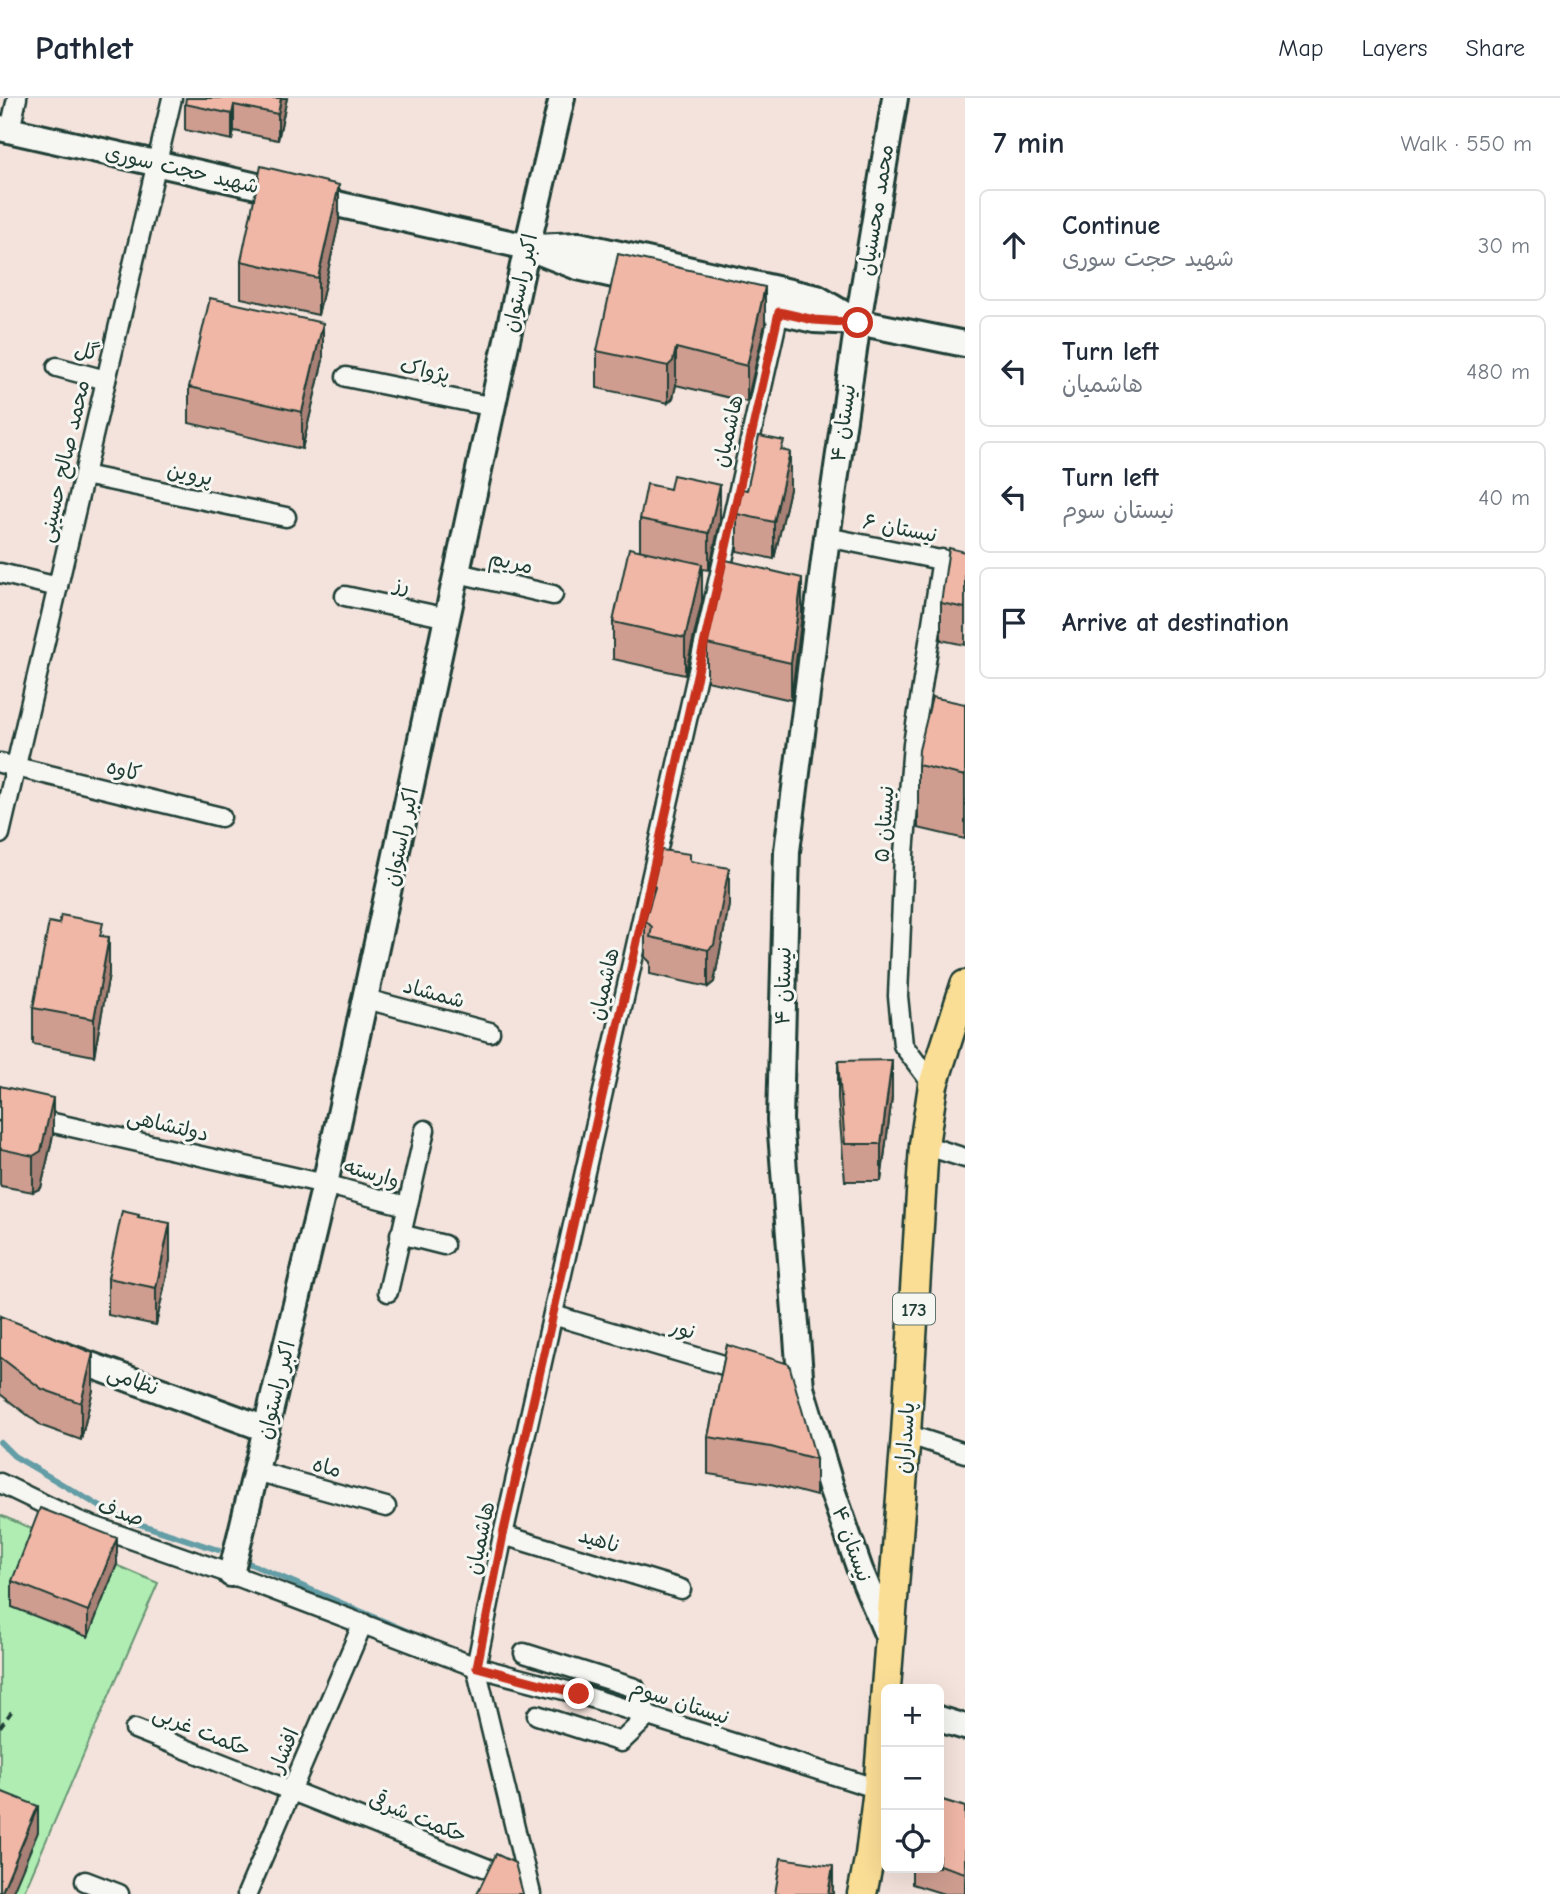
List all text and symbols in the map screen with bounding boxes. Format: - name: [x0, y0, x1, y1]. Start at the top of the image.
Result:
- text: Pathlet: [35, 29, 133, 67]
- text: Map: [1278, 34, 1324, 62]
- text: Layers: [1362, 34, 1427, 62]
- text: Share: [1465, 34, 1525, 62]
- text: 7 min: [993, 126, 1065, 161]
- text: Walk · 550 m: [1401, 130, 1532, 157]
- street label: شهید حجت سوری: [103, 140, 261, 199]
- street label: محمد محسنیان: [854, 142, 898, 278]
- text: Continue: [1062, 211, 1160, 241]
- icon: ahead: [995, 226, 1033, 264]
- street label: اکبر راستوان: [498, 231, 543, 335]
- text: 30 m: [1478, 232, 1530, 259]
- text: شهید حجت سوری: [1062, 245, 1234, 272]
- route start: [842, 307, 873, 338]
- street label: گل: [72, 336, 102, 366]
- text: Turn left: [1062, 337, 1159, 367]
- icon: left: [995, 352, 1033, 390]
- street label: پژواک: [397, 353, 452, 388]
- text: 480 m: [1466, 358, 1530, 385]
- text: هاشمیان: [1062, 371, 1143, 398]
- street label: محمد صالح حسینی: [34, 377, 96, 545]
- street label: نیستان ۴: [826, 383, 860, 463]
- street label: هاشمیان: [708, 392, 748, 470]
- street label: پروین: [165, 457, 215, 491]
- text: Turn left: [1062, 463, 1159, 493]
- icon: left: [995, 478, 1033, 516]
- text: 40 m: [1478, 484, 1530, 511]
- text: نیستان سوم: [1062, 497, 1174, 524]
- street label: نیستان ۶: [861, 509, 939, 547]
- street label: مریم: [486, 545, 535, 583]
- street label: رز: [390, 571, 412, 598]
- icon: arrive: [995, 604, 1033, 642]
- text: Arrive at destination: [1062, 608, 1289, 638]
- street label: کاوه: [104, 754, 144, 786]
- street label: اکبر راستوان: [379, 785, 424, 889]
- street label: نیستان ۵: [869, 785, 899, 863]
- street label: هاشمیان: [584, 945, 624, 1023]
- street label: نیستان ۴: [770, 947, 796, 1025]
- street label: شمشاد: [401, 973, 467, 1013]
- street label: دولتشاهی: [124, 1104, 211, 1148]
- street label: وارسته: [341, 1154, 403, 1194]
- road number: 173: [893, 1294, 935, 1324]
- street label: نور: [667, 1314, 698, 1345]
- street label: اکبر راستوان: [252, 1338, 301, 1442]
- street label: نظامی: [104, 1360, 162, 1402]
- street label: پاسداران: [891, 1401, 920, 1475]
- street label: ماه: [310, 1452, 344, 1482]
- street label: صدف: [95, 1493, 147, 1531]
- street label: هاشمیان: [461, 1499, 499, 1577]
- street label: نیستان ۴: [827, 1503, 877, 1585]
- street label: ناهید: [576, 1522, 622, 1558]
- street label: نیستان سوم: [626, 1675, 732, 1733]
- route end: [563, 1678, 594, 1709]
- map controls: [881, 1684, 944, 1873]
- button: +: [881, 1684, 944, 1747]
- street label: حکمت غربی: [149, 1701, 254, 1763]
- street label: افشار: [263, 1725, 304, 1777]
- button: −: [881, 1747, 944, 1810]
- street label: حکمت شرقی: [366, 1786, 471, 1847]
- button: locate: [881, 1810, 944, 1873]

